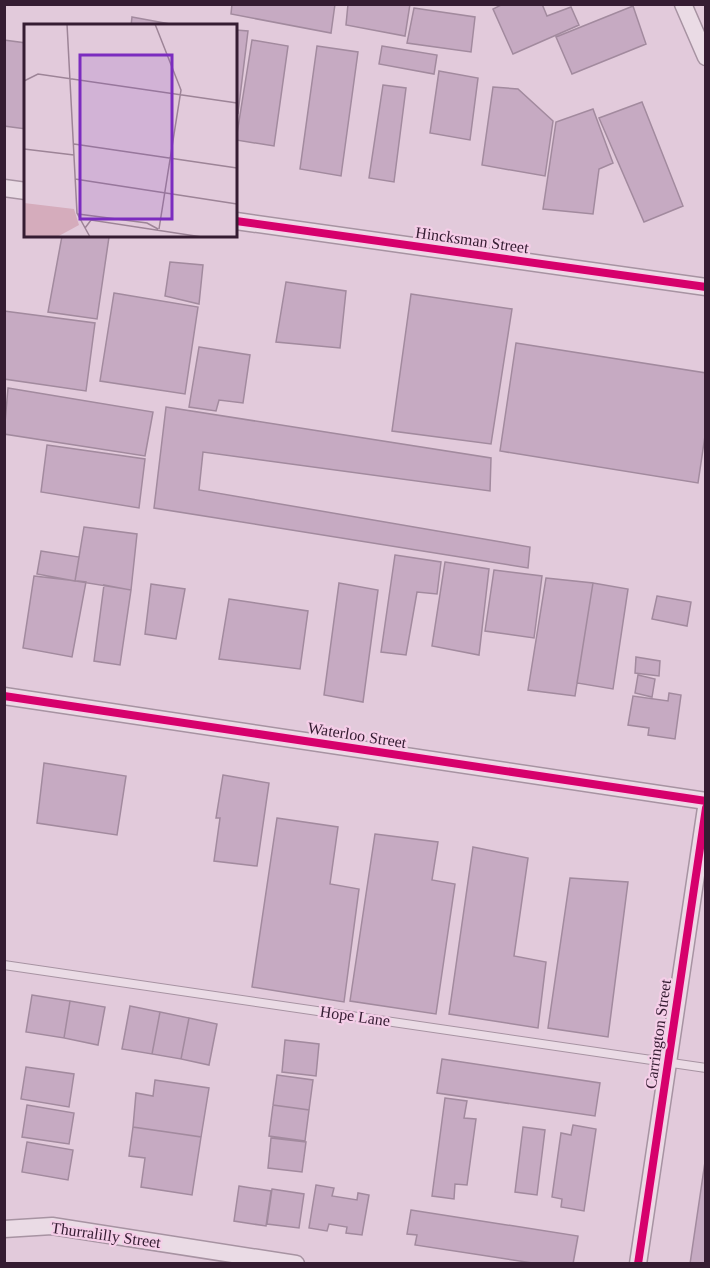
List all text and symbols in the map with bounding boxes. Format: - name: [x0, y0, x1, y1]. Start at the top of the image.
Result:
- inset map: [24, 24, 237, 237]
- street label: Hincksman Street: [414, 224, 530, 256]
- street label: Waterloo Street: [307, 719, 408, 751]
- street label: Carrington Street: [642, 977, 675, 1090]
- street label: Hope Lane: [319, 1003, 391, 1030]
- street label: Thurralilly Street: [50, 1219, 163, 1252]

